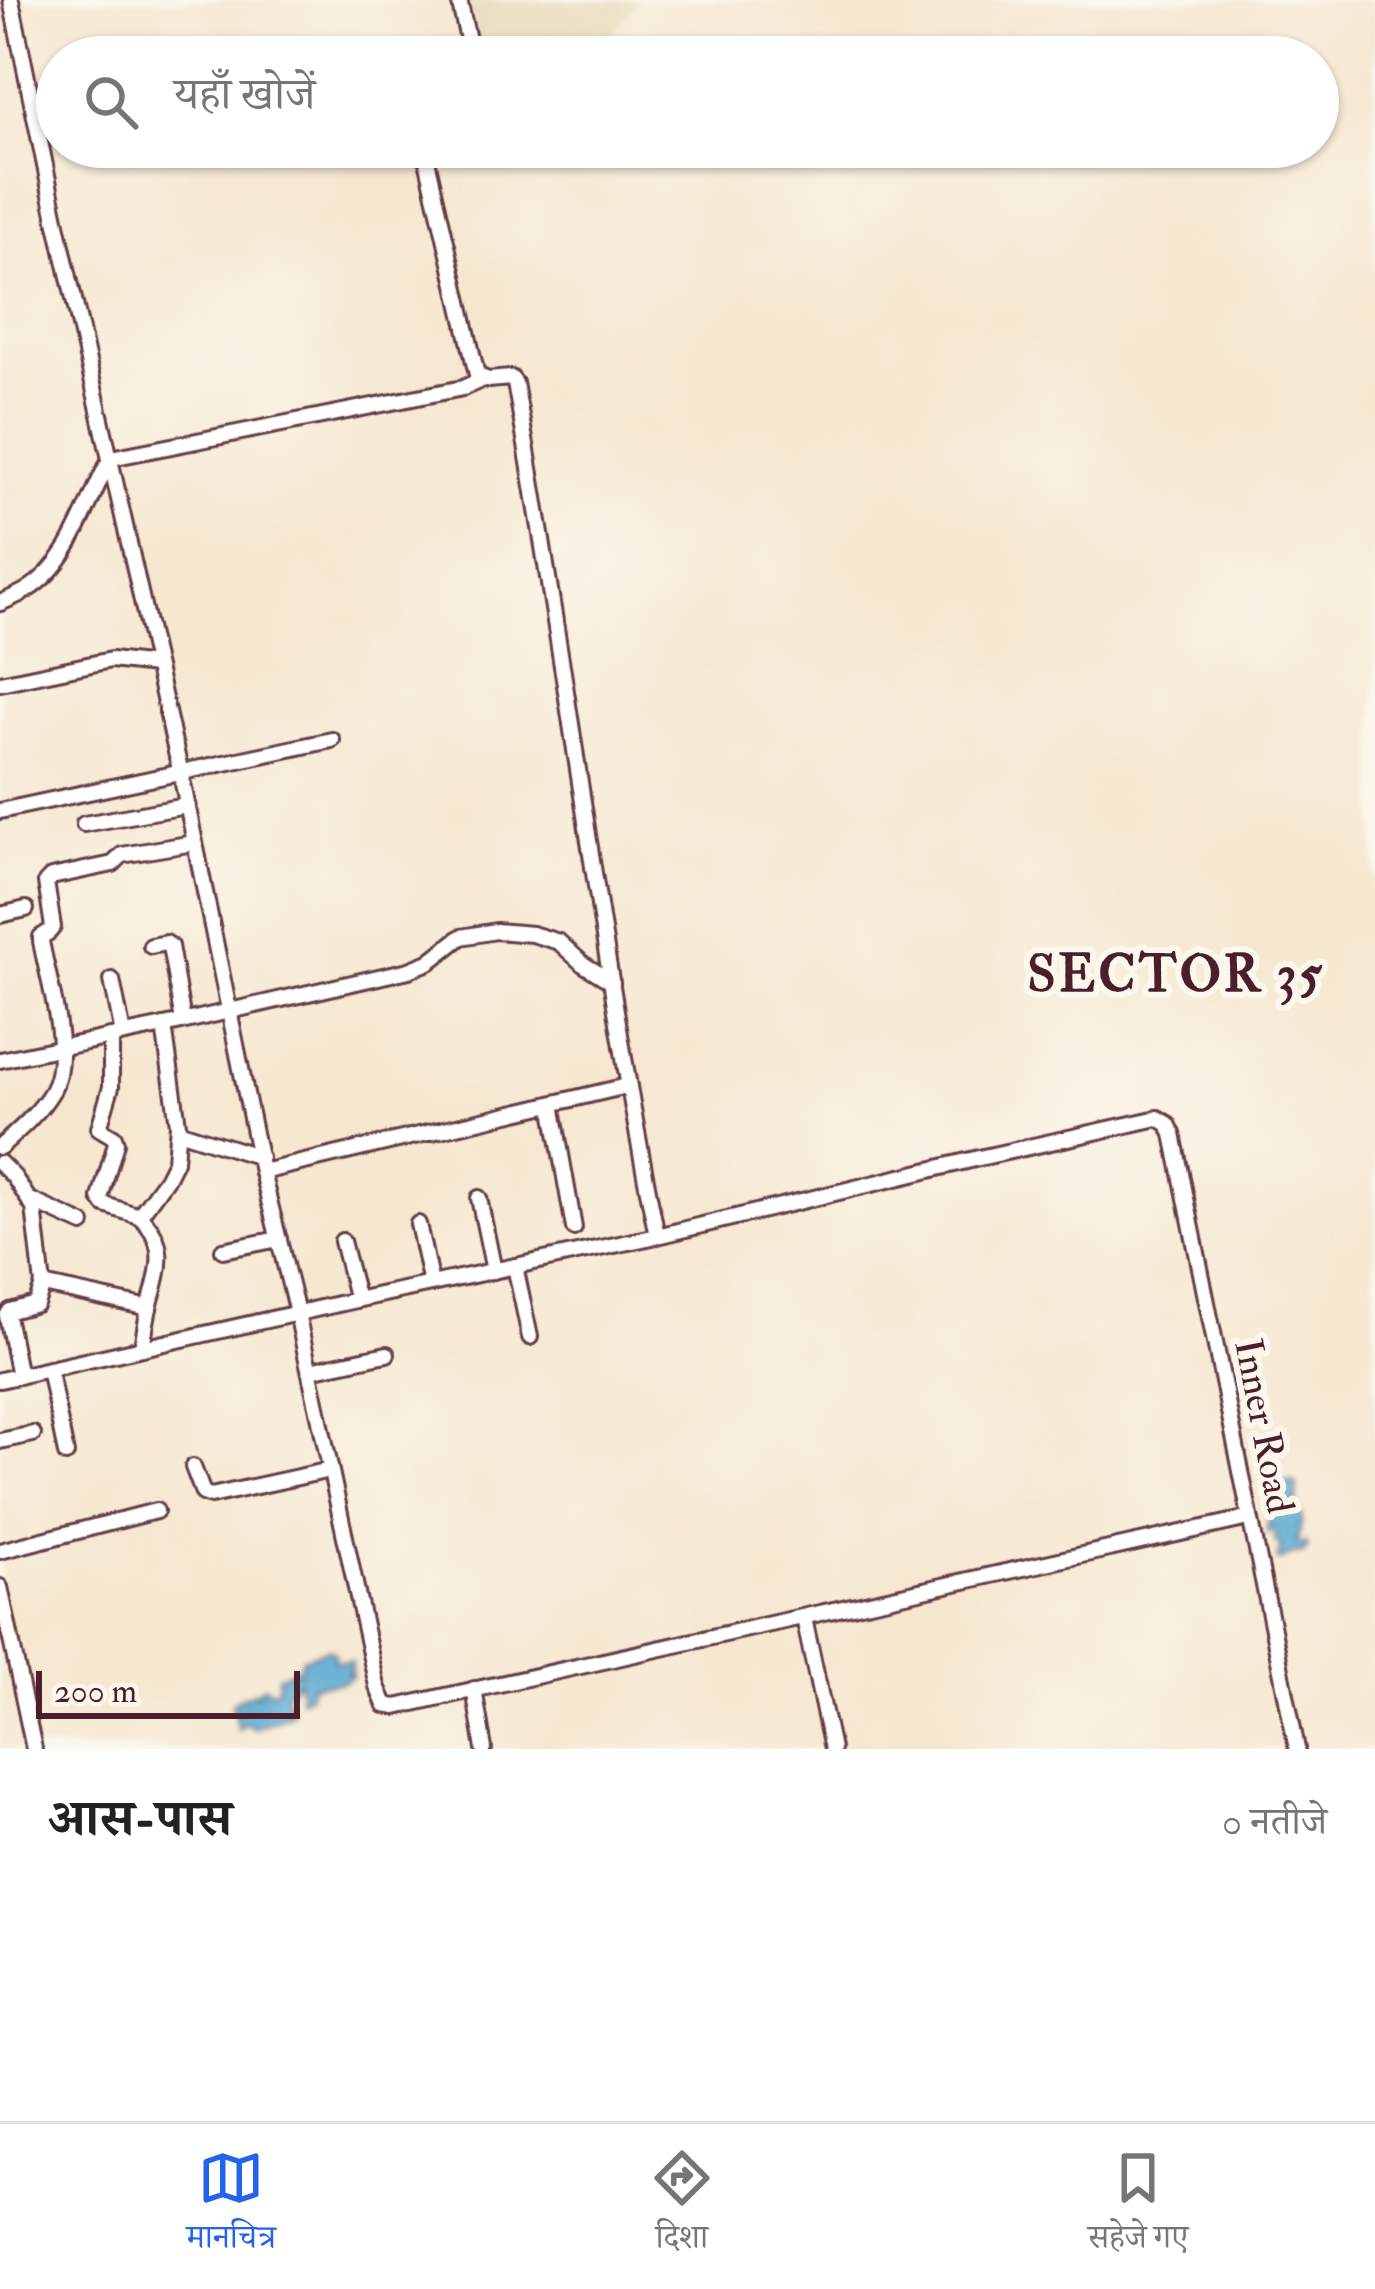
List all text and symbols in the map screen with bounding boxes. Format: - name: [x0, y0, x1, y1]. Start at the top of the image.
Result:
- search box: [36, 36, 1339, 168]
- text: यहाँ खोजें: [174, 67, 315, 123]
- icon: search: [78, 69, 144, 135]
- district label: SECTOR 35: [1027, 943, 1325, 1007]
- street label: Inner Road: [1223, 1335, 1305, 1517]
- scale bar: [36, 1665, 300, 1718]
- text: 200 m: [54, 1671, 137, 1712]
- text: आस-पास: [48, 1787, 232, 1851]
- text: 0 नतीजे: [1222, 1797, 1327, 1846]
- tab: मानचित्र: [186, 2145, 276, 2269]
- tab: दिशा: [649, 2145, 715, 2269]
- tab: सहेजे गए: [1088, 2145, 1189, 2269]

